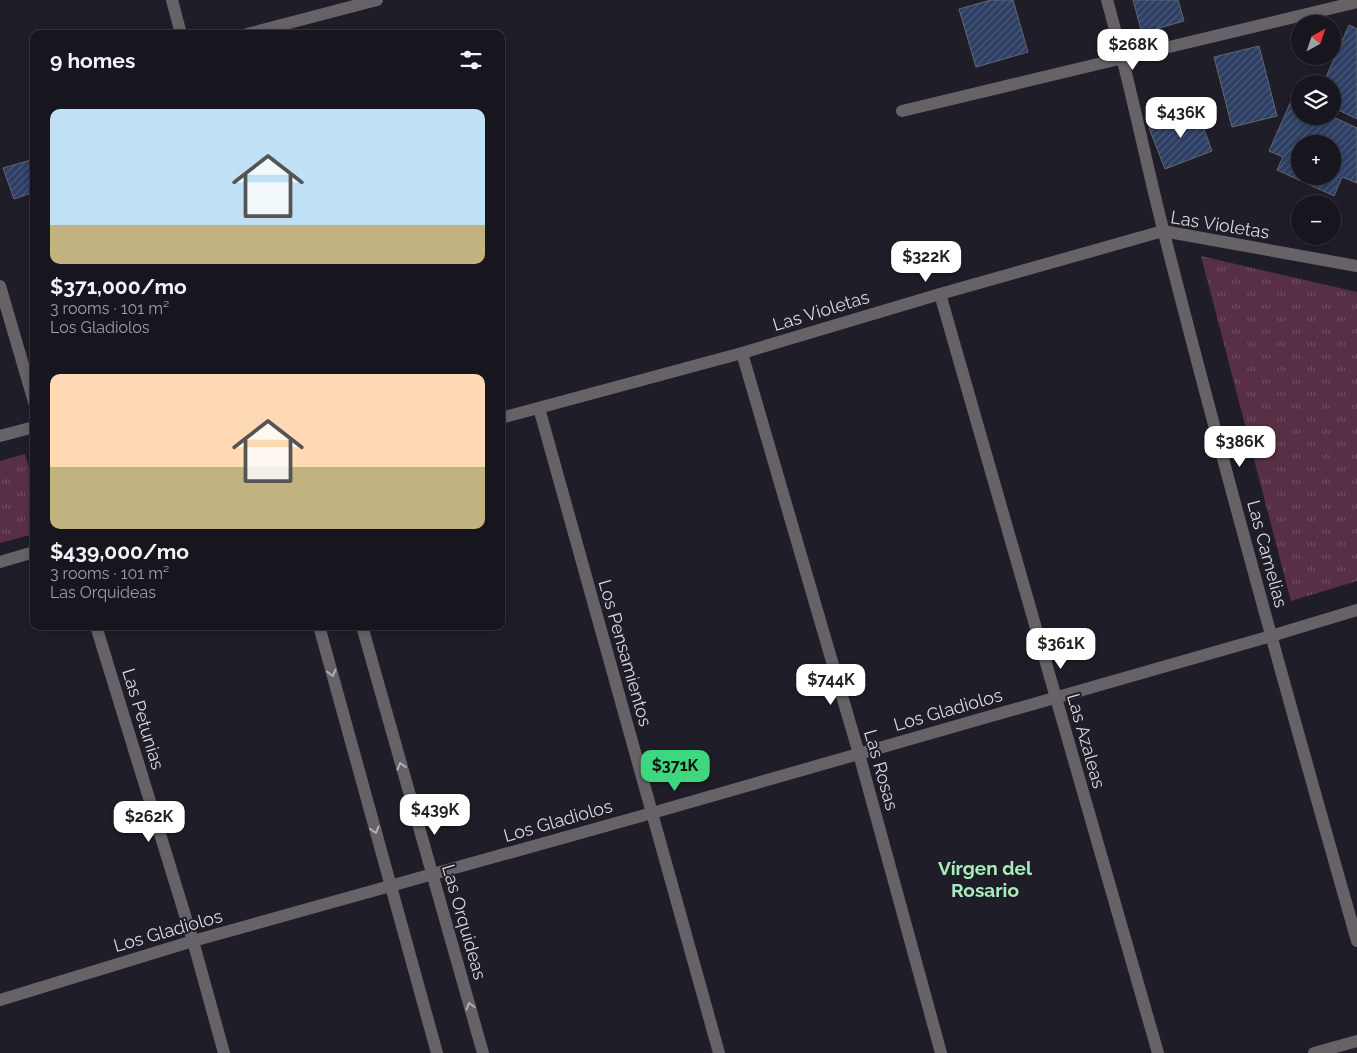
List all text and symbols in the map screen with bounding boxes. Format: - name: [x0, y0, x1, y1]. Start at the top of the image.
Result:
- north arrow: [1291, 15, 1341, 65]
- map controls: [1291, 15, 1341, 245]
- pin: $268K: [1098, 28, 1168, 71]
- text: $268K: [1108, 35, 1158, 54]
- icon: filters: [457, 46, 485, 74]
- text: 9 homes: [50, 48, 135, 73]
- button: layers: [1291, 75, 1341, 125]
- pin: $436K: [1146, 96, 1216, 139]
- text: $436K: [1157, 103, 1205, 122]
- button: +: [1291, 135, 1341, 185]
- icon: home: [223, 141, 313, 231]
- button: −: [1291, 195, 1341, 245]
- street label: Las Violetas: [1169, 206, 1271, 243]
- pin: $322K: [891, 240, 961, 283]
- text: $322K: [902, 247, 950, 266]
- text: $371,000/mo: [50, 274, 187, 299]
- street label: Las Violetas: [770, 286, 872, 335]
- text: 3 rooms · 101 m²: [50, 299, 169, 318]
- text: Los Gladiolos: [50, 318, 150, 337]
- icon: home: [223, 406, 313, 496]
- pin: $386K: [1205, 426, 1275, 468]
- text: $386K: [1215, 432, 1265, 451]
- street label: Las Camelias: [1243, 498, 1292, 610]
- text: $439,000/mo: [50, 539, 189, 564]
- text: 3 rooms · 101 m²: [50, 564, 169, 583]
- street label: Los Pensamientos: [594, 577, 657, 729]
- text: Las Orquideas: [50, 583, 156, 602]
- pin: $361K: [1026, 628, 1096, 670]
- text: $361K: [1037, 634, 1085, 653]
- pin: $744K: [796, 664, 866, 706]
- street label: Las Petunias: [118, 666, 169, 772]
- one-way arrow: [326, 669, 336, 677]
- text: $744K: [807, 670, 855, 689]
- street label: Los Gladiolos: [891, 684, 1005, 735]
- street label: Las Azaleas: [1063, 691, 1110, 791]
- street label: Las Rosas: [860, 727, 903, 813]
- pin: $371K: [640, 750, 710, 792]
- text: $371K: [652, 756, 698, 775]
- one-way arrow: [397, 762, 407, 770]
- pin: $439K: [400, 794, 470, 836]
- street label: Los Gladiolos: [501, 795, 615, 846]
- pin: $262K: [114, 800, 184, 843]
- text: $439K: [411, 800, 459, 819]
- text: $262K: [125, 807, 173, 826]
- one-way arrow: [369, 825, 380, 834]
- district label: Vírgen del Rosario: [938, 857, 1033, 901]
- street label: Las Orquideas: [438, 862, 491, 982]
- street label: Los Gladiolos: [111, 905, 225, 956]
- one-way arrow: [465, 1003, 475, 1011]

